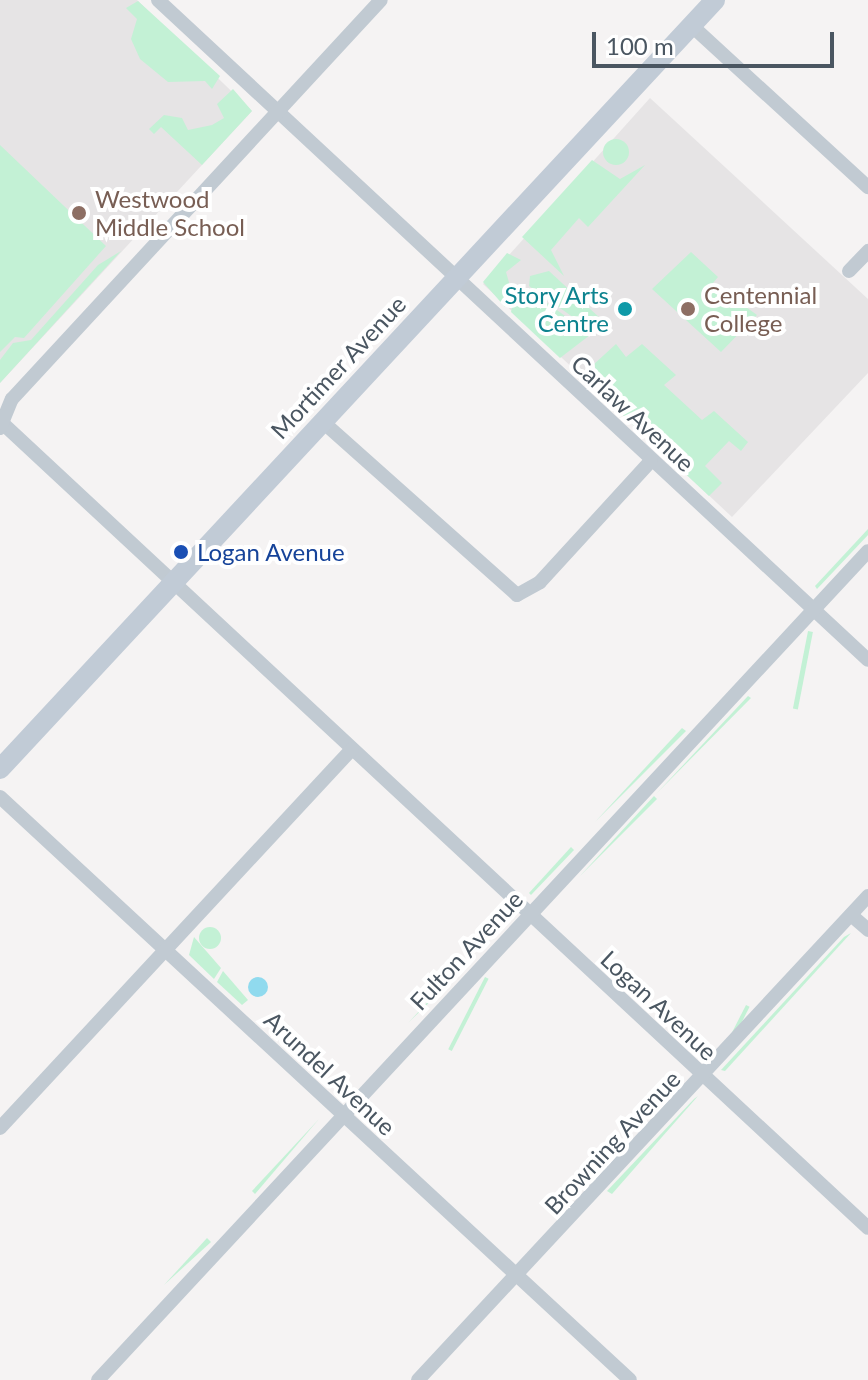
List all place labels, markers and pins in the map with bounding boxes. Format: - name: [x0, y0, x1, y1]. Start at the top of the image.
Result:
- place label: Westwood Middle School: [95, 185, 245, 241]
- marker: Westwood Middle School: [70, 204, 88, 222]
- place label: Story Arts Centre: [503, 281, 609, 337]
- place label: Centennial College: [704, 281, 817, 337]
- marker: Story Arts Centre: [616, 300, 634, 318]
- marker: Centennial College: [679, 300, 697, 318]
- place label: Logan Avenue: [197, 538, 345, 566]
- marker: Logan Avenue: [172, 543, 190, 561]

